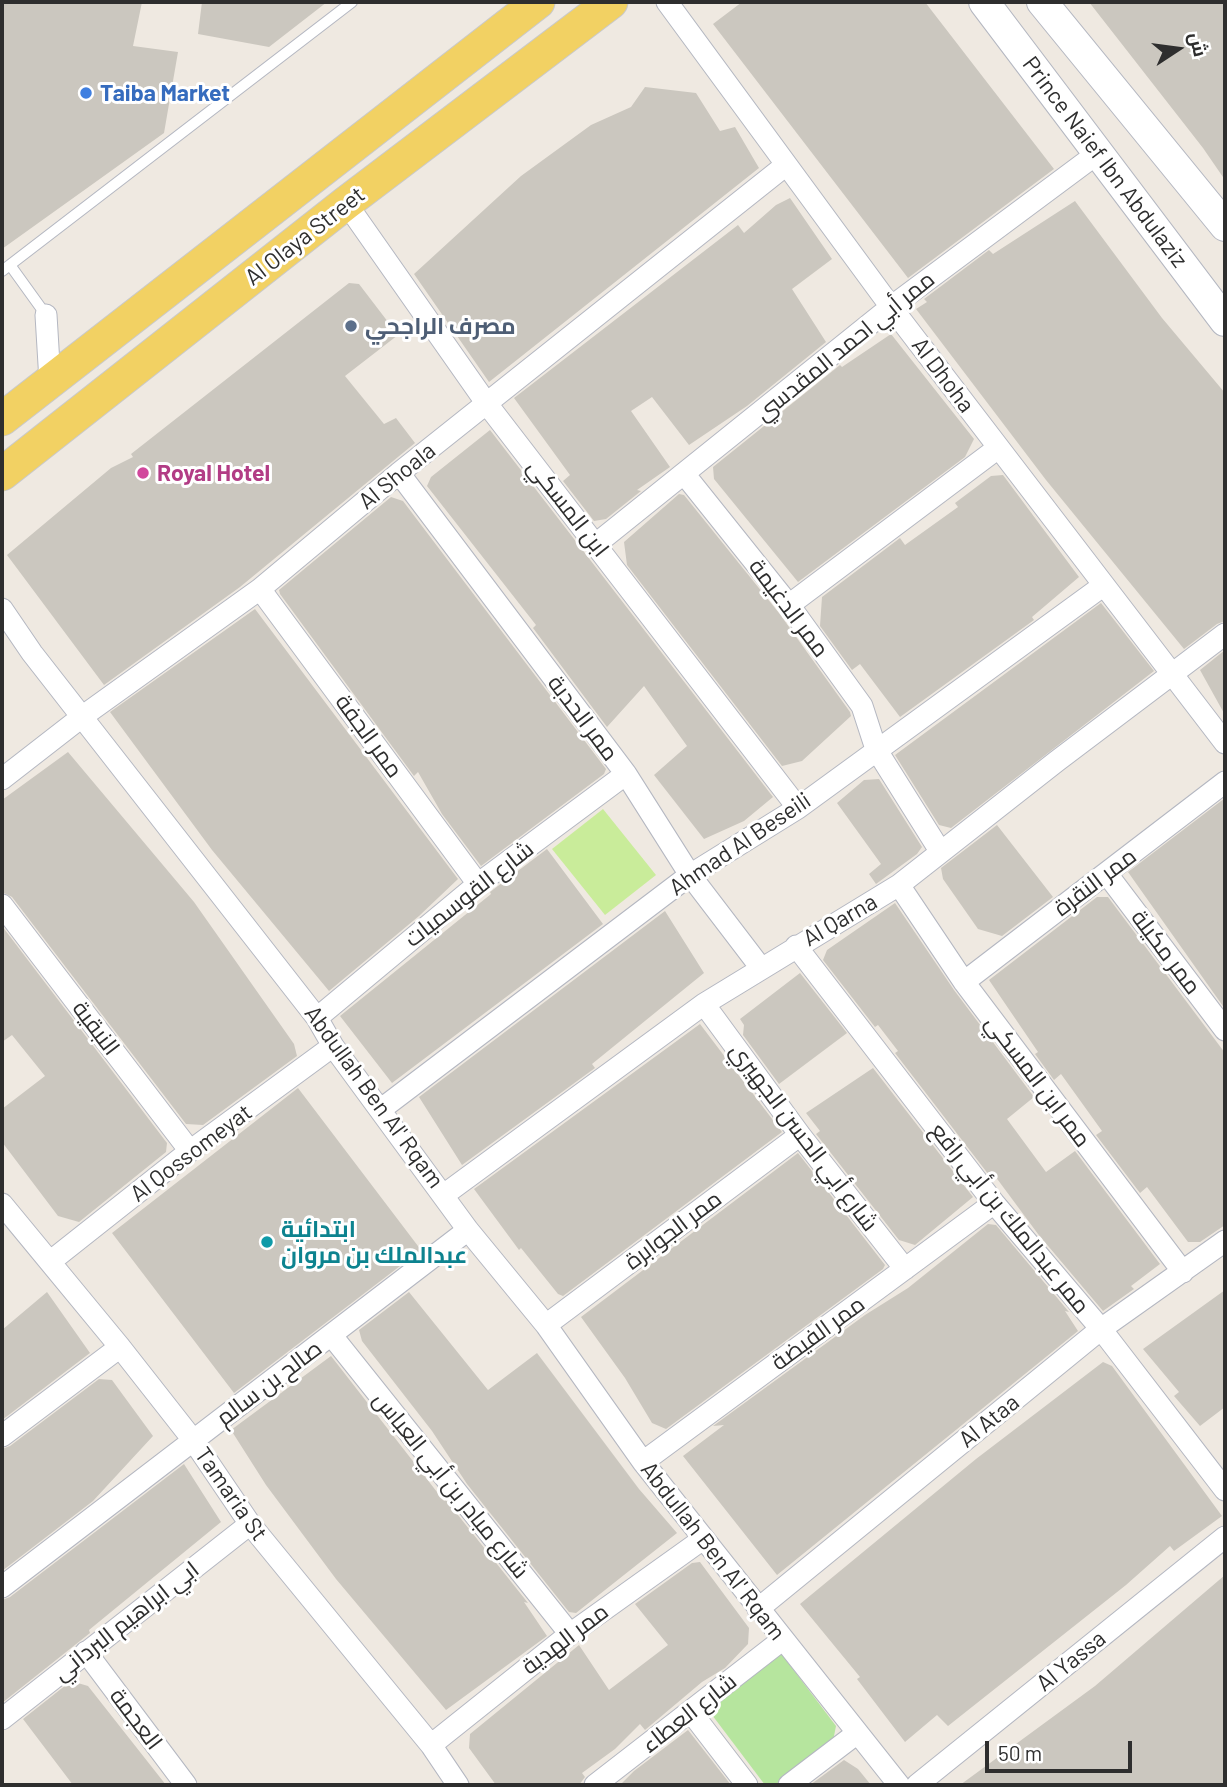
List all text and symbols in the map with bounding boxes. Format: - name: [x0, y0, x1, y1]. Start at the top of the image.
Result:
- north arrow: [1143, 14, 1213, 84]
- text: ش: [1185, 30, 1213, 59]
- street label: Prince Naief Ibn Abdulaziz: [1017, 51, 1193, 273]
- place label: Taiba Market: [100, 79, 230, 107]
- marker: Taiba Market: [78, 85, 94, 101]
- street label: Al Olaya Street: [240, 181, 370, 291]
- street label: ممر أبي احمد المقدسي: [750, 265, 940, 427]
- place label: مصرف الراجحي: [365, 312, 516, 340]
- marker: مصرف الراجحي: [343, 318, 359, 334]
- street label: Al Dhoha: [906, 332, 980, 418]
- street label: Al Shoala: [353, 437, 441, 515]
- street label: ابن المسكي: [521, 454, 615, 562]
- place label: Royal Hotel: [157, 459, 270, 487]
- marker: Royal Hotel: [135, 465, 151, 481]
- street label: ممر الدغيمة: [743, 553, 835, 663]
- street label: ممر الحدبة: [542, 670, 624, 766]
- street label: ممر الجفة: [330, 689, 408, 783]
- street label: Ahmad Al Beseili: [664, 786, 816, 902]
- street label: شارع القوسميات: [399, 835, 539, 953]
- street label: ممر النقرة: [1048, 842, 1142, 922]
- street label: Al Qarna: [798, 888, 882, 952]
- street label: ممر مكيلة: [1125, 904, 1207, 1000]
- street label: النبقية: [67, 995, 125, 1061]
- street label: Abdullah Ben Al' Rqam: [299, 1000, 449, 1194]
- street label: ممر ابن المسكي: [979, 1010, 1097, 1152]
- street label: شارع أبي الحسن الجهيري: [724, 1037, 884, 1237]
- street label: Al Qossomeyat: [125, 1098, 257, 1208]
- street label: ممر عبدالملك بن أبي رافع: [924, 1117, 1096, 1319]
- street label: ممر الجوابرة: [619, 1185, 727, 1275]
- place label: ابتدائية عبدالملك بن مروان: [281, 1215, 467, 1269]
- marker: ابتدائية عبدالملك بن مروان: [259, 1234, 275, 1250]
- street label: ممر الفيضة: [766, 1290, 870, 1376]
- street label: صالح بن سالم: [211, 1334, 327, 1432]
- street label: شارع مبادر بن أبي العباس: [367, 1386, 535, 1584]
- street label: Al Ataa: [953, 1388, 1025, 1454]
- street label: Tamaria St: [189, 1442, 273, 1546]
- street label: Abdullah Ben Al' Rqam: [635, 1456, 791, 1646]
- street label: ابي ابراهيم البرداني: [48, 1556, 204, 1686]
- street label: ممر الهدية: [516, 1598, 614, 1680]
- street label: Al Yassa: [1031, 1625, 1111, 1697]
- street label: شارع العطاء: [636, 1667, 742, 1759]
- street label: العجمة: [104, 1683, 168, 1755]
- scale bar: [989, 1728, 1136, 1772]
- text: 50 m: [998, 1740, 1042, 1765]

